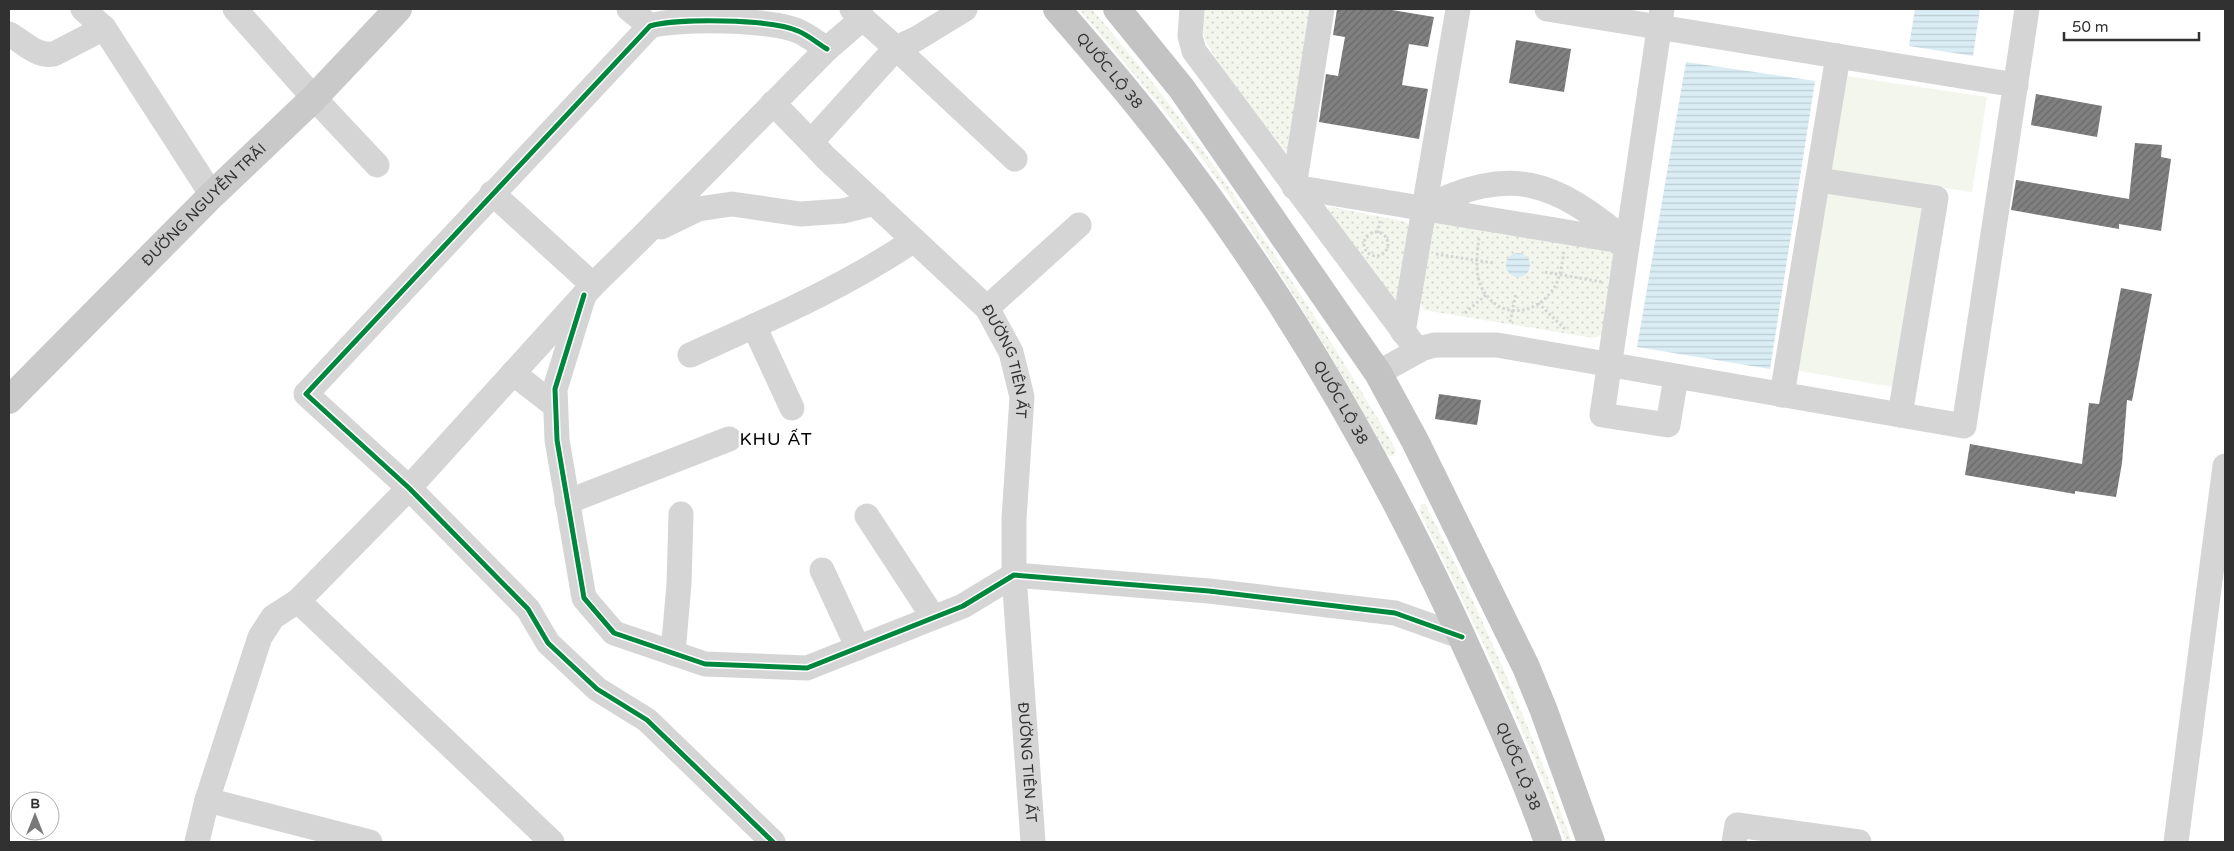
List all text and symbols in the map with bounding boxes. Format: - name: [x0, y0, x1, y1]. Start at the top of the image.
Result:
- scale bar: [2064, 10, 2199, 42]
- text: 50 m: [2072, 18, 2109, 36]
- street label: QUỐC LỘ 38: [1073, 29, 1147, 112]
- street label: ĐƯỜNG NGUYỄN TRÃI: [138, 139, 270, 270]
- street label: ĐƯỜNG TIÊN ẤT: [978, 301, 1032, 419]
- street label: QUỐC LỘ 38: [1310, 357, 1372, 447]
- district label: KHU ẤT: [739, 428, 813, 450]
- street label: ĐƯỜNG TIÊN ẤT: [1014, 702, 1041, 823]
- street label: QUỐC LỘ 38: [1492, 719, 1544, 813]
- north arrow: [10, 791, 60, 841]
- text: B: [30, 795, 40, 812]

